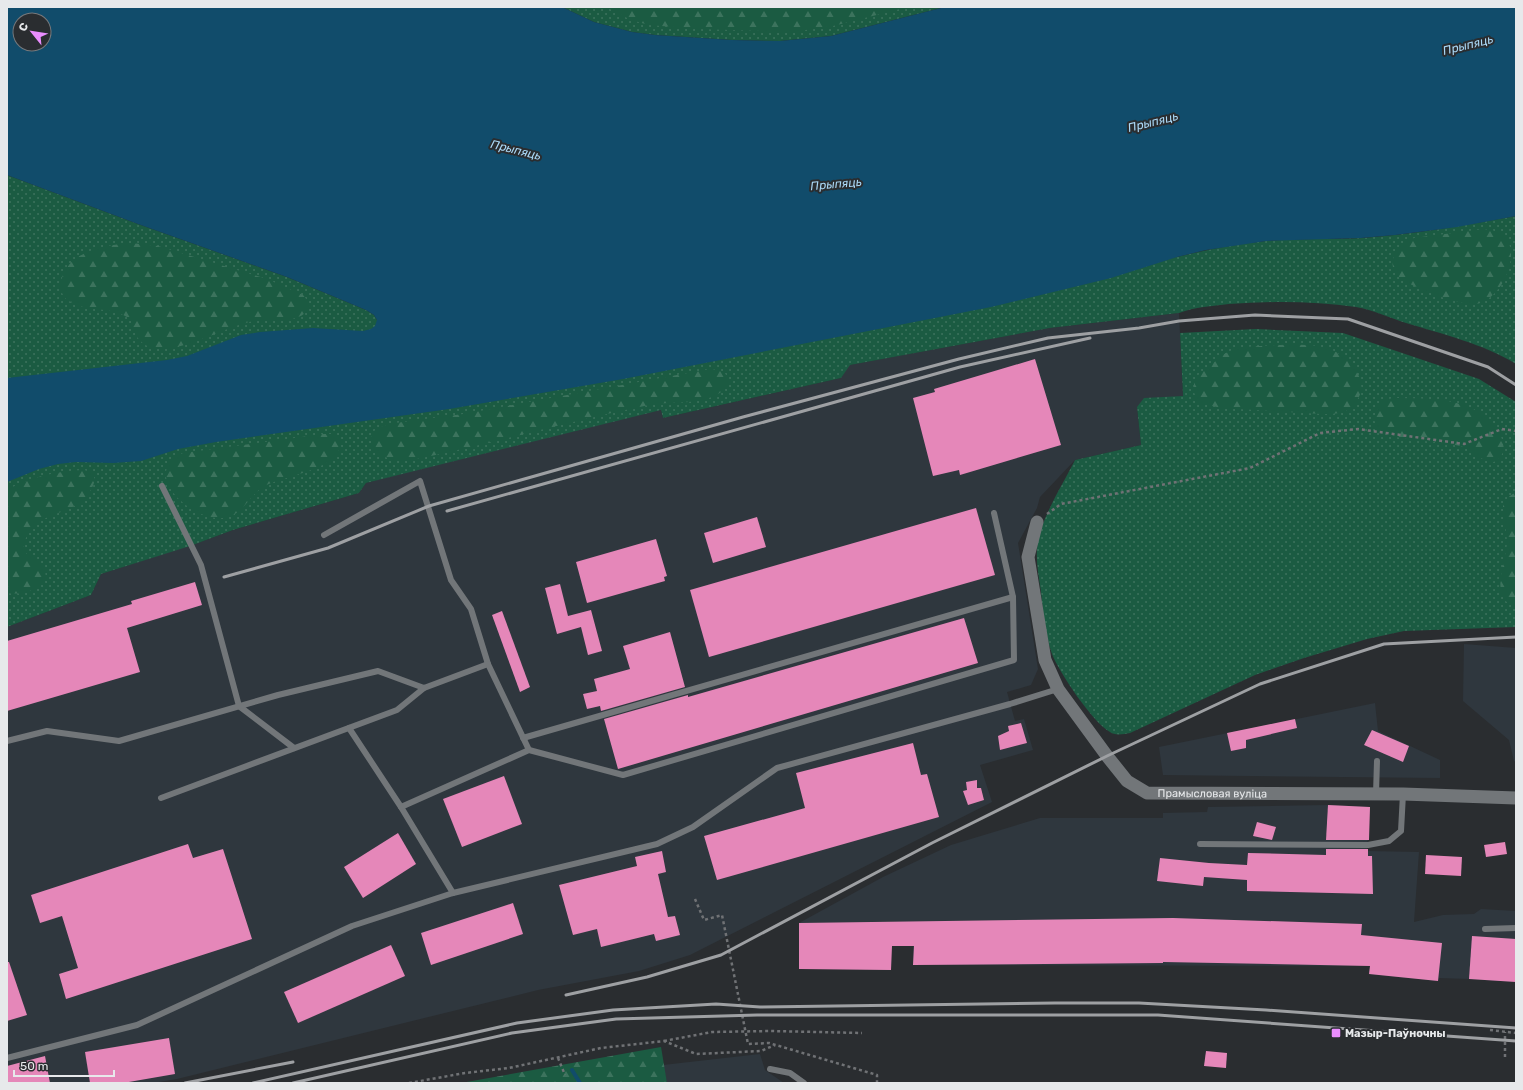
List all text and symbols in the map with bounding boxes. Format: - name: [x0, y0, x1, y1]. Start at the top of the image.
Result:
- north arrow: [12, 12, 52, 52]
- text: С: [16, 20, 31, 34]
- water label: Прыпяць: [1441, 32, 1495, 58]
- water label: Прыпяць: [1126, 109, 1180, 135]
- water label: Прыпяць: [489, 137, 543, 163]
- water label: Прыпяць: [810, 175, 862, 193]
- street label: Прамысловая вуліца: [1158, 787, 1267, 800]
- marker: Мазыр-Паўночны: [1330, 1027, 1342, 1039]
- place label: Мазыр-Паўночны: [1345, 1027, 1446, 1040]
- scale bar: [14, 1052, 114, 1078]
- text: 50 m: [20, 1059, 48, 1073]

